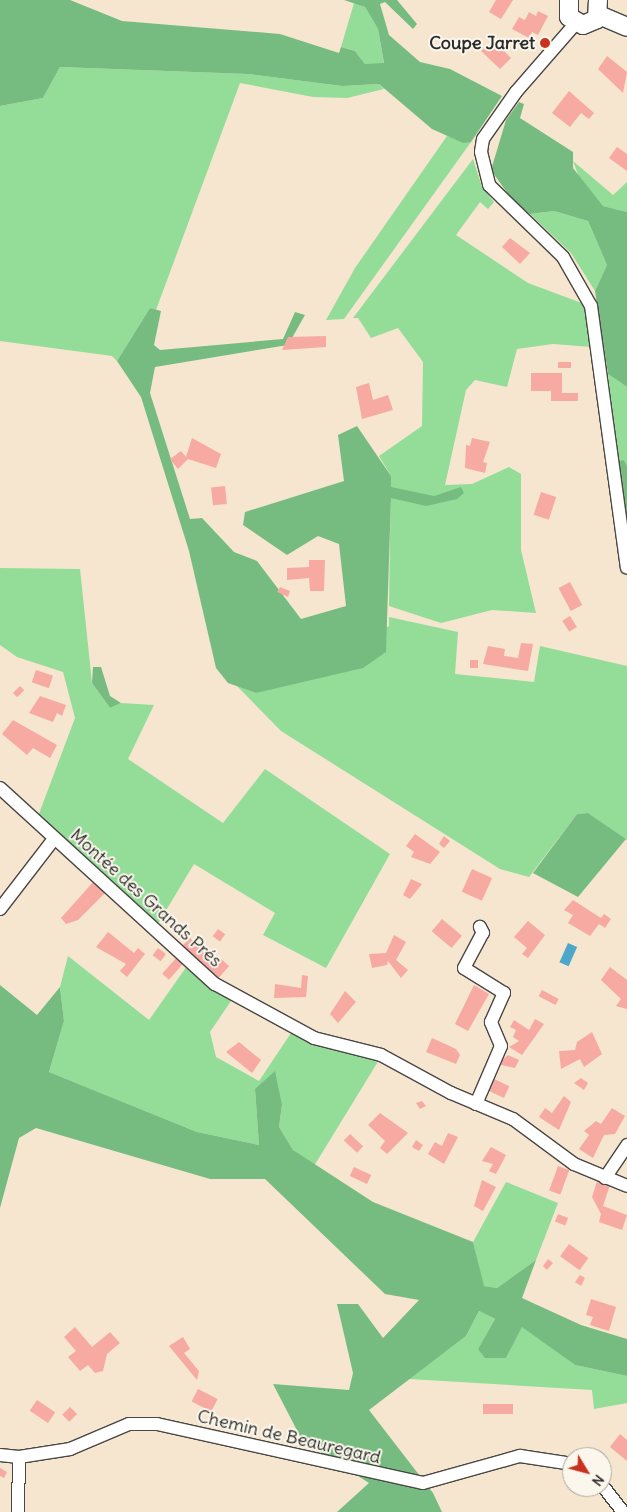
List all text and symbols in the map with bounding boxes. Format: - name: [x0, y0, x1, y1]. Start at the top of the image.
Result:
- place label: Coupe Jarret: [429, 32, 535, 54]
- marker: Coupe Jarret: [539, 37, 551, 49]
- street label: Montée des Grands Prés: [66, 824, 226, 972]
- street label: Chemin de Beauregard: [195, 1405, 383, 1469]
- north arrow: [562, 1447, 612, 1497]
- text: N: [588, 1471, 608, 1490]

